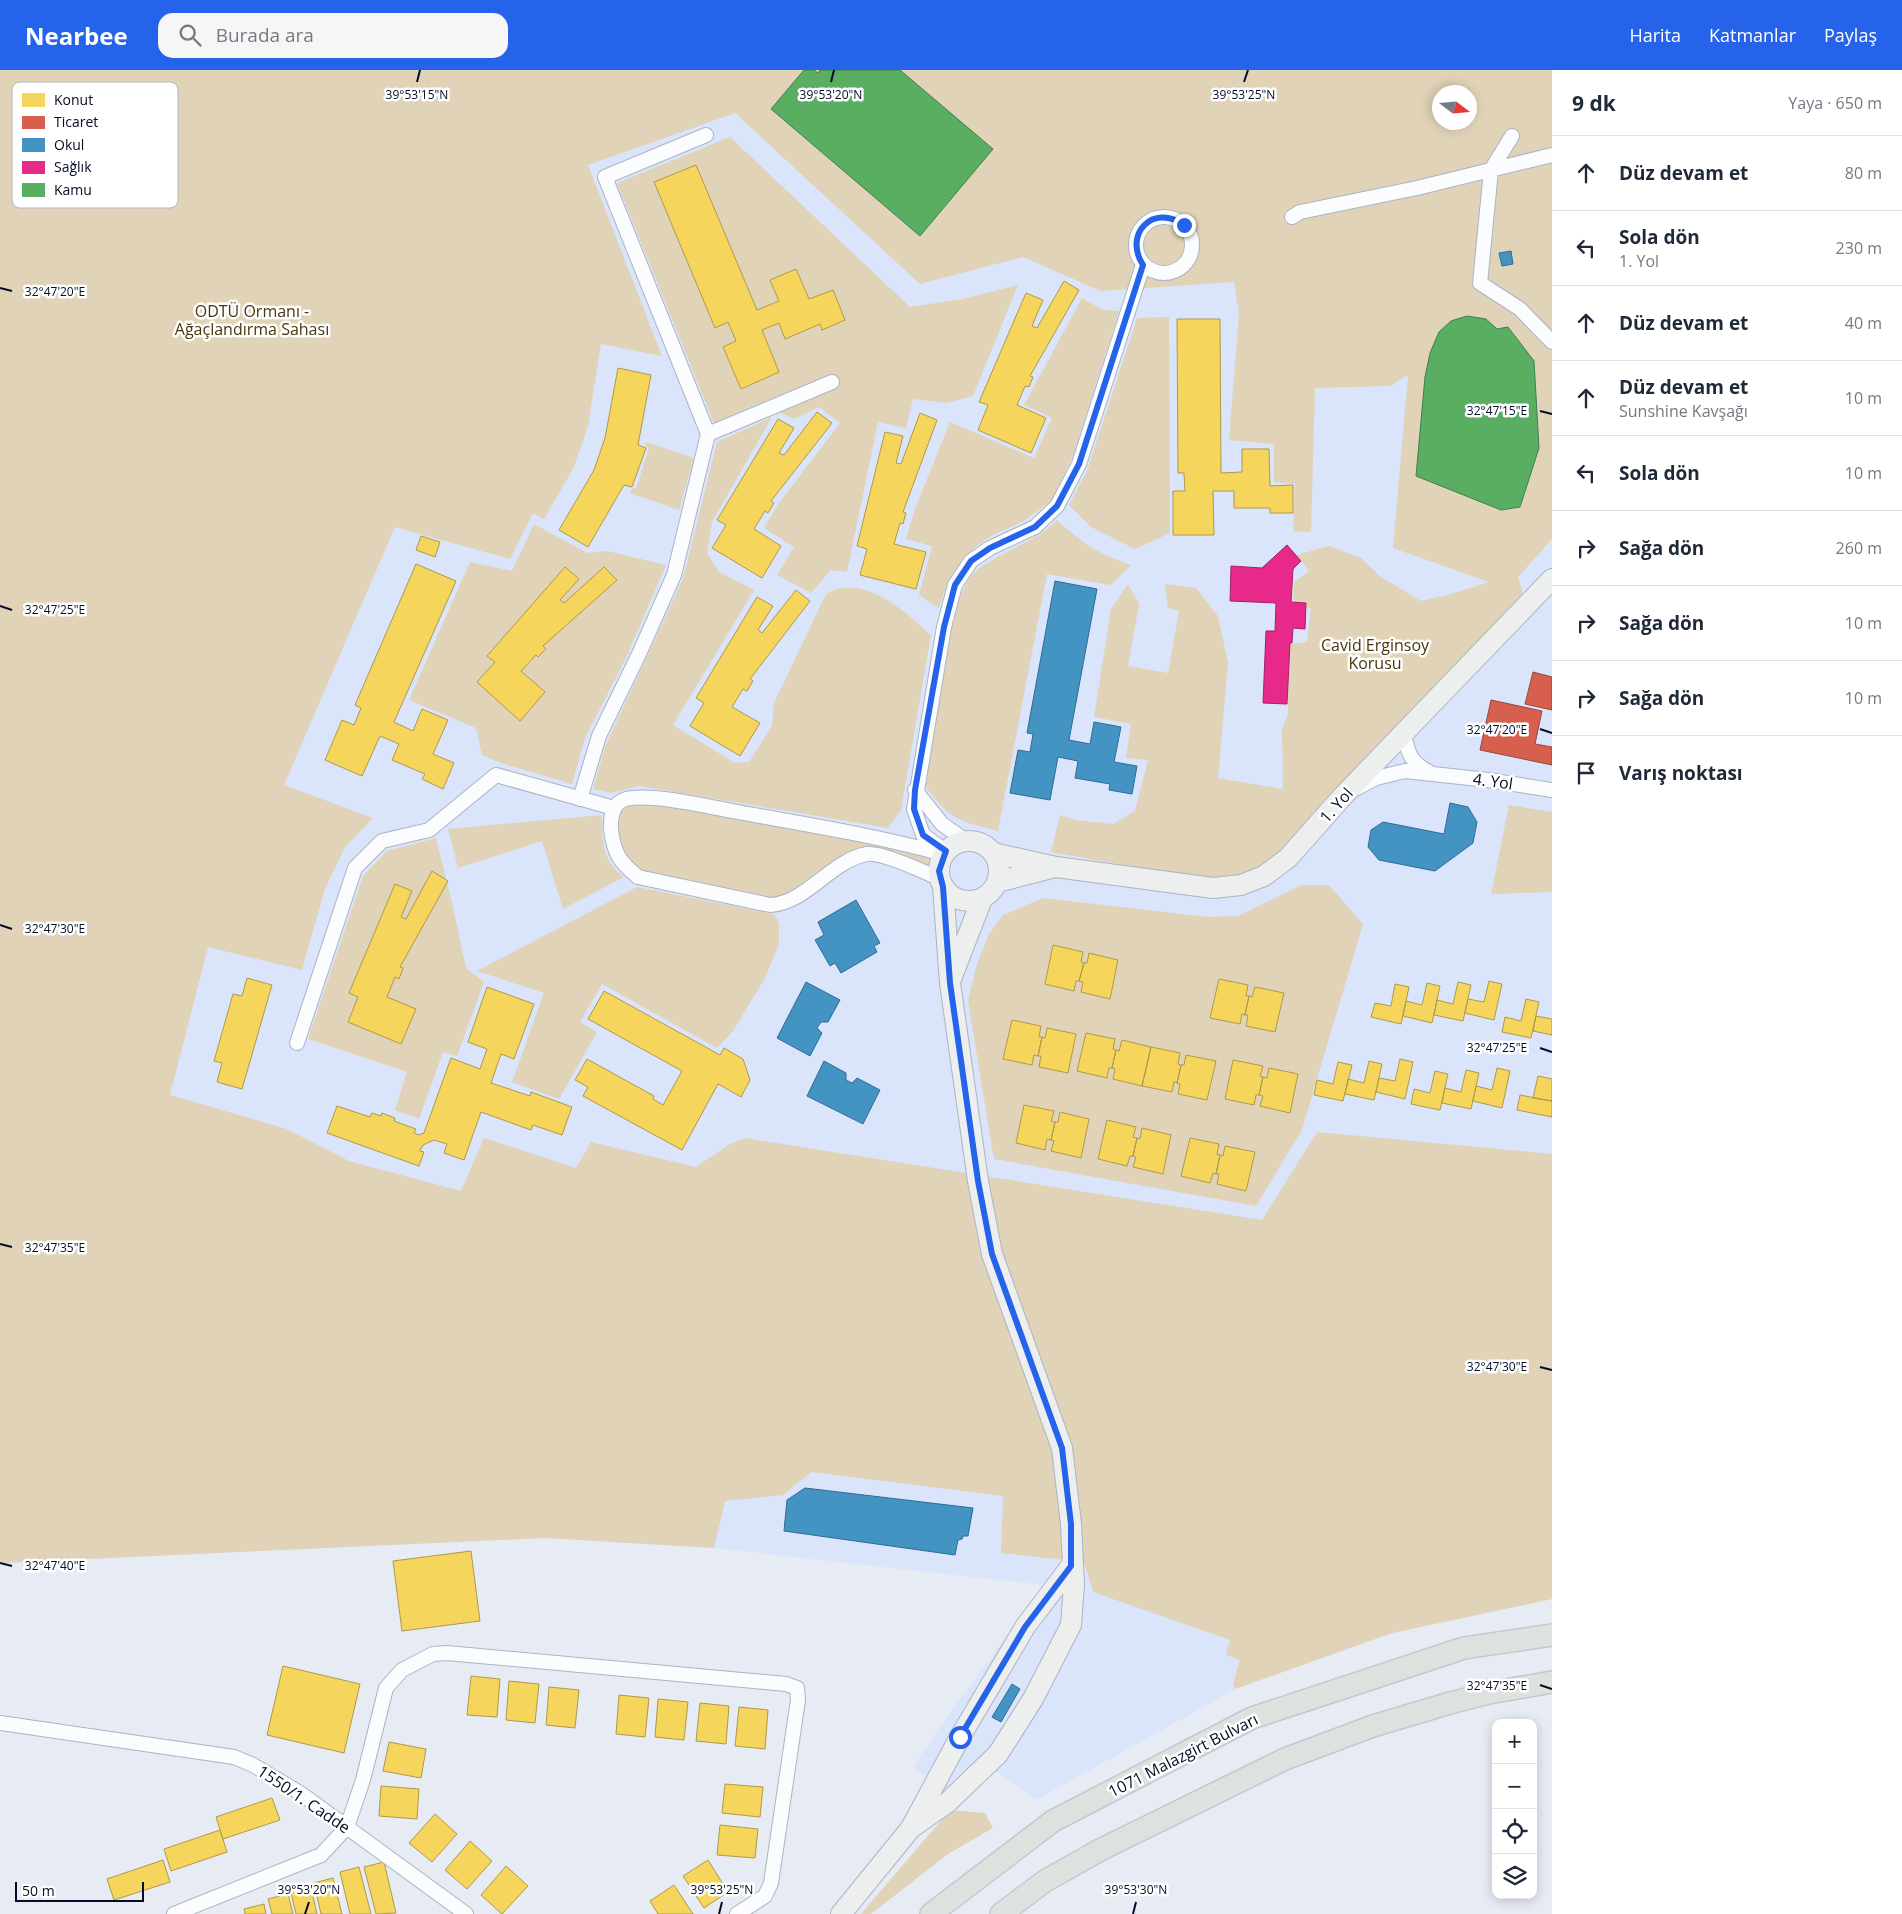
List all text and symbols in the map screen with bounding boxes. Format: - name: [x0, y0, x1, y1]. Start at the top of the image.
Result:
- search box: [158, 13, 508, 58]
- text: Nearbee: [25, 19, 128, 52]
- icon: search: [176, 21, 204, 49]
- text: Burada ara: [216, 22, 314, 48]
- text: Harita: [1629, 23, 1681, 47]
- text: Katmanlar: [1709, 23, 1796, 47]
- text: Paylaş: [1824, 23, 1877, 47]
- legend: [12, 82, 178, 208]
- north arrow: [1432, 85, 1477, 130]
- text: 39°53'15"N: [386, 86, 448, 103]
- text: 39°53'20"N: [800, 86, 862, 103]
- text: 39°53'25"N: [1213, 86, 1275, 103]
- text: 9 dk: [1572, 89, 1616, 117]
- text: Konut: [54, 90, 93, 109]
- text: Yaya · 650 m: [1788, 92, 1882, 114]
- text: Ticaret: [54, 112, 98, 131]
- text: Okul: [54, 135, 84, 154]
- text: Sağlık: [54, 157, 92, 176]
- icon: ahead: [1572, 159, 1600, 187]
- text: Düz devam et: [1619, 160, 1748, 186]
- text: 80 m: [1845, 162, 1882, 184]
- text: Kamu: [54, 180, 92, 199]
- route end: [1173, 214, 1196, 237]
- text: Sola dön: [1619, 224, 1700, 250]
- icon: left: [1572, 234, 1600, 262]
- text: 230 m: [1836, 237, 1882, 259]
- text: 1. Yol: [1619, 250, 1659, 272]
- text: 32°47'20"E: [25, 283, 85, 300]
- park label: ODTÜ Ormanı - Ağaçlandırma Sahası: [175, 300, 329, 340]
- icon: ahead: [1572, 309, 1600, 337]
- text: Düz devam et: [1619, 310, 1748, 336]
- text: 40 m: [1845, 312, 1882, 334]
- text: Düz devam et: [1619, 374, 1748, 400]
- icon: ahead: [1572, 384, 1600, 412]
- text: 10 m: [1845, 387, 1882, 409]
- text: Sunshine Kavşağı: [1619, 400, 1748, 422]
- text: 32°47'15"E: [1467, 402, 1527, 419]
- icon: left: [1572, 459, 1600, 487]
- text: Sola dön: [1619, 460, 1700, 486]
- text: 10 m: [1845, 462, 1882, 484]
- icon: right: [1572, 534, 1600, 562]
- text: Sağa dön: [1619, 535, 1704, 561]
- text: 260 m: [1836, 537, 1882, 559]
- text: 32°47'25"E: [25, 601, 85, 618]
- icon: right: [1572, 609, 1600, 637]
- text: Sağa dön: [1619, 610, 1704, 636]
- text: 10 m: [1845, 612, 1882, 634]
- park label: Cavid Erginsoy Korusu: [1321, 634, 1430, 674]
- icon: right: [1572, 684, 1600, 712]
- text: Sağa dön: [1619, 685, 1704, 711]
- text: 10 m: [1845, 687, 1882, 709]
- text: 32°47'20"E: [1467, 721, 1527, 738]
- icon: arrive: [1572, 759, 1600, 787]
- text: Varış noktası: [1619, 760, 1743, 786]
- street label: 4. Yol: [1472, 767, 1514, 795]
- street label: 1. Yol: [1314, 783, 1358, 827]
- text: 32°47'30"E: [25, 920, 85, 937]
- text: 32°47'25"E: [1467, 1039, 1527, 1056]
- text: 32°47'35"E: [25, 1239, 85, 1256]
- text: 32°47'30"E: [1467, 1358, 1527, 1375]
- text: 32°47'40"E: [25, 1557, 85, 1574]
- text: 32°47'35"E: [1467, 1677, 1527, 1694]
- street label: 1071 Malazgirt Bulvarı: [1104, 1708, 1262, 1802]
- map controls: [1492, 1719, 1537, 1899]
- button: +: [1492, 1719, 1537, 1764]
- route start: [949, 1726, 972, 1749]
- street label: 1550/1. Cadde: [253, 1760, 355, 1838]
- button: −: [1492, 1764, 1537, 1809]
- button: locate: [1492, 1809, 1537, 1854]
- button: layers: [1492, 1854, 1537, 1899]
- scale bar: [15, 1879, 144, 1902]
- text: 50 m: [22, 1881, 55, 1900]
- text: 39°53'20"N: [278, 1881, 340, 1898]
- text: 39°53'25"N: [691, 1881, 753, 1898]
- text: 39°53'30"N: [1105, 1881, 1167, 1898]

